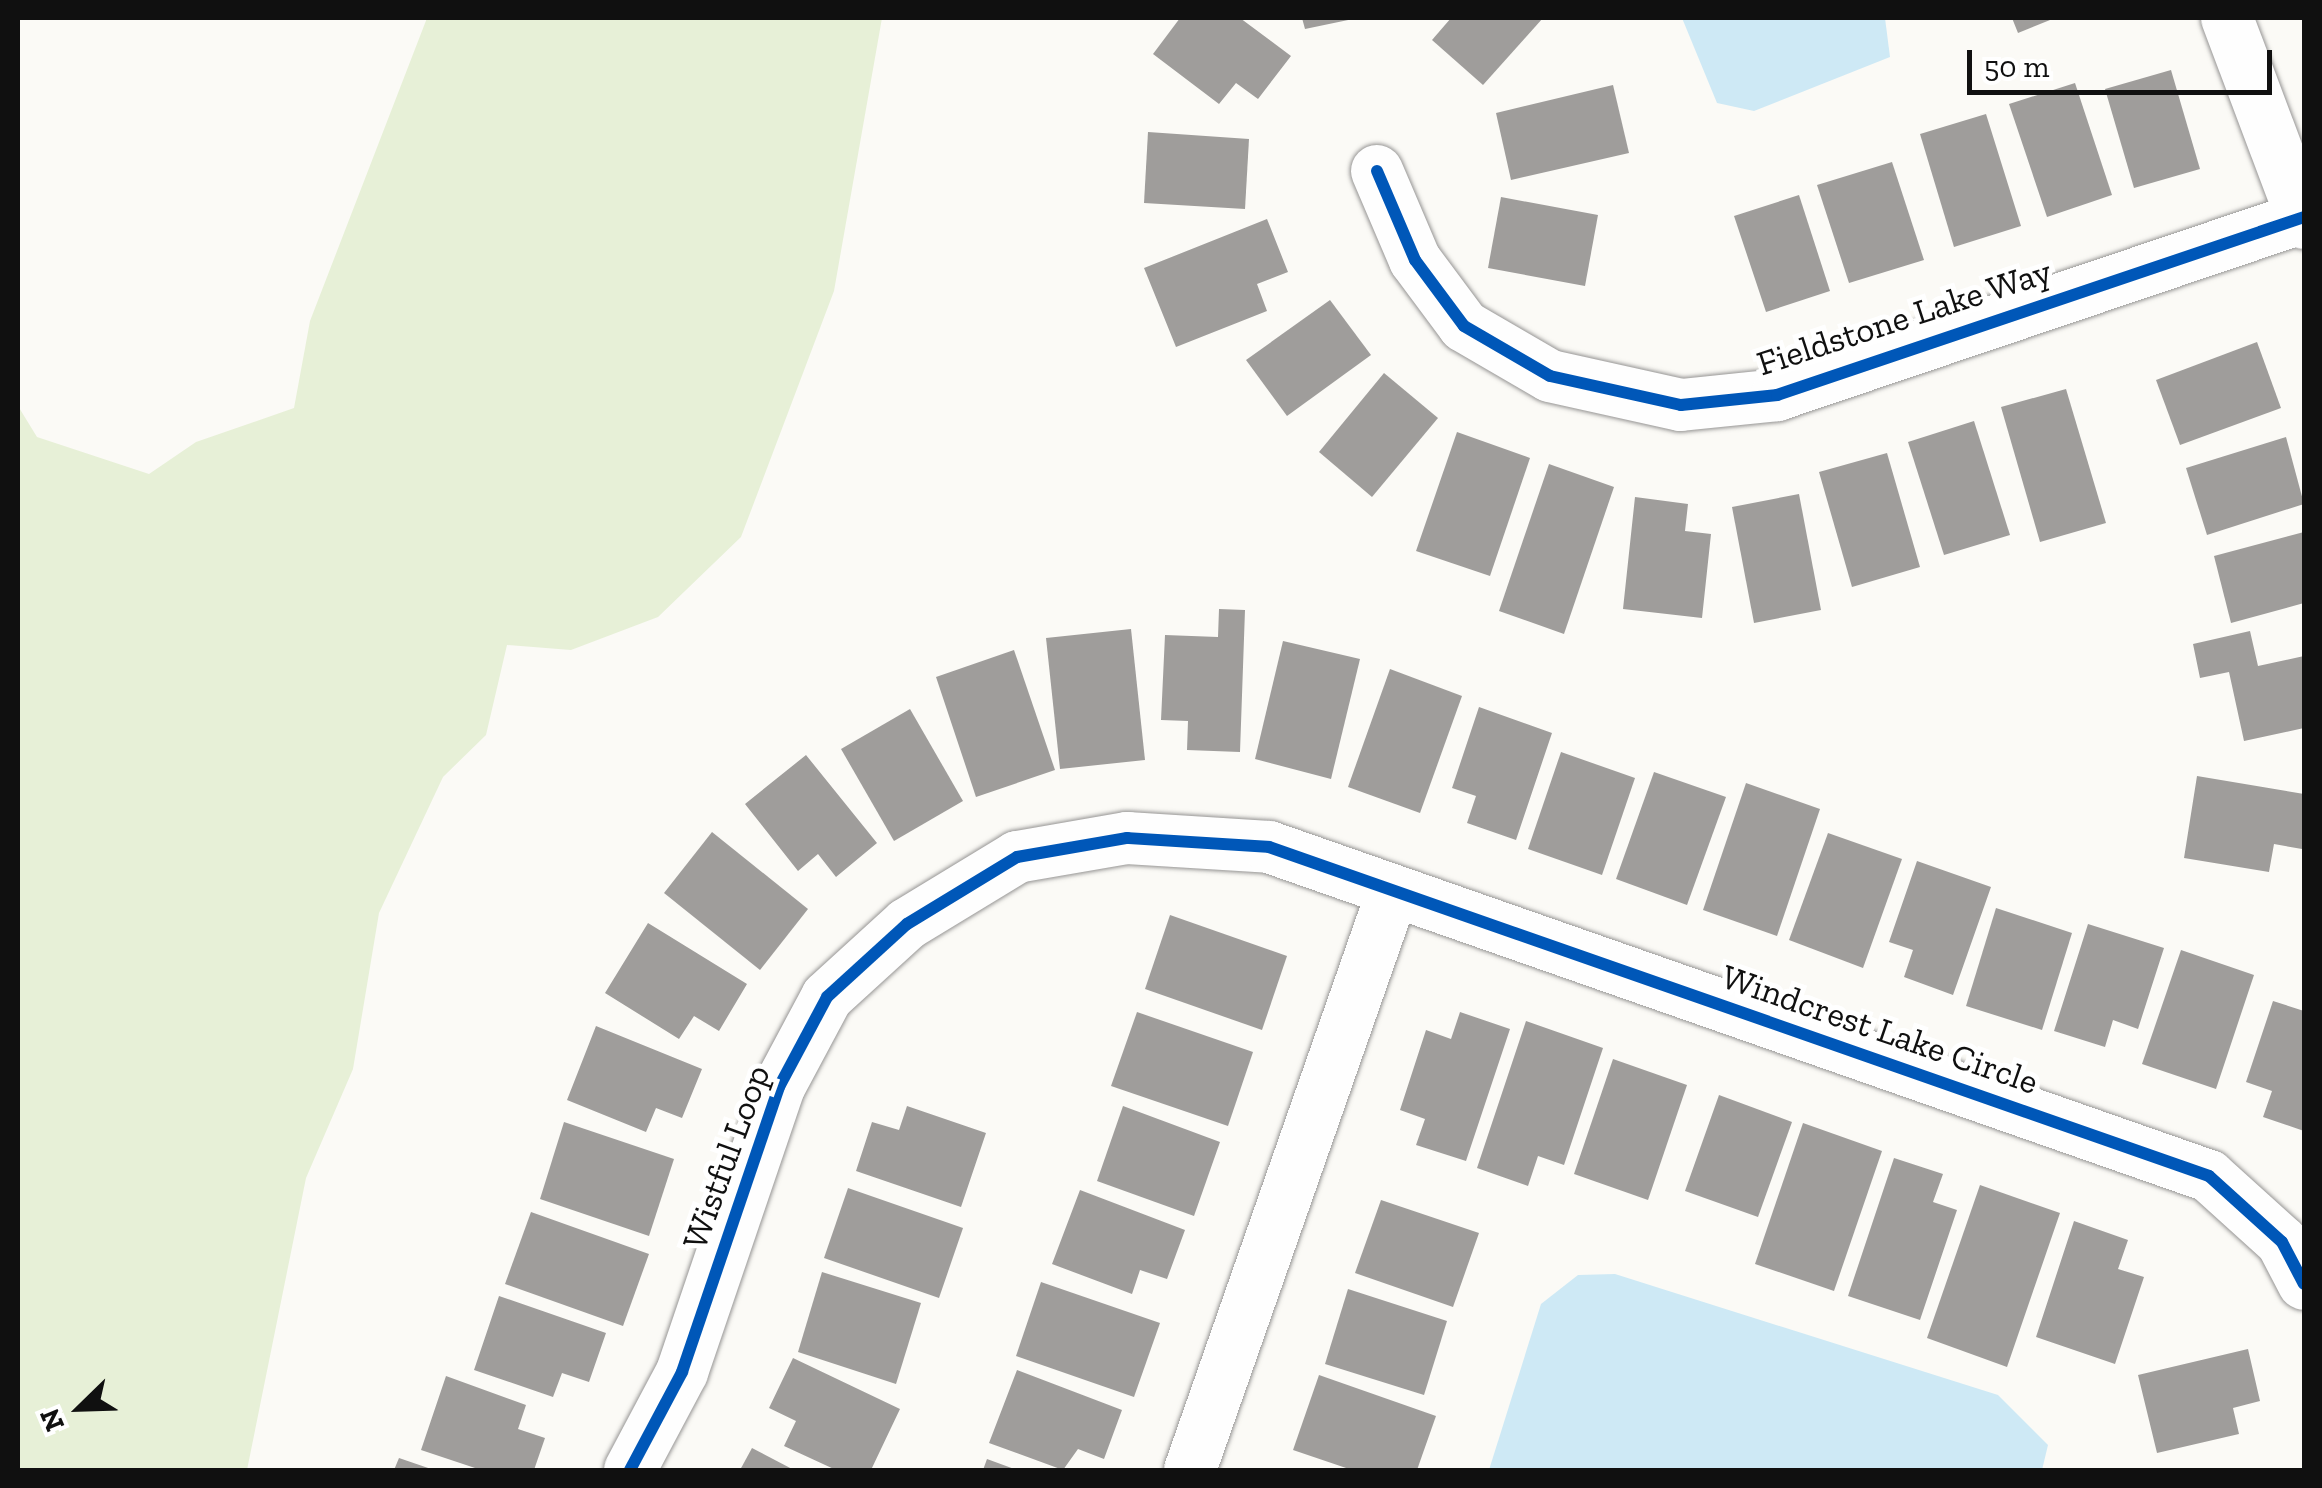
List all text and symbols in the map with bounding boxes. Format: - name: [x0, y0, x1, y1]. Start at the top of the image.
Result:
- scale bar: [1972, 30, 2277, 92]
- text: 50 m: [1984, 49, 2049, 85]
- street label: Fieldstone Lake Way: [1751, 249, 2057, 385]
- street label: Windcrest Lake Circle: [1716, 955, 2044, 1103]
- street label: Wistful Loop: [673, 1059, 779, 1255]
- north arrow: [30, 1358, 130, 1458]
- text: N: [33, 1404, 71, 1436]

